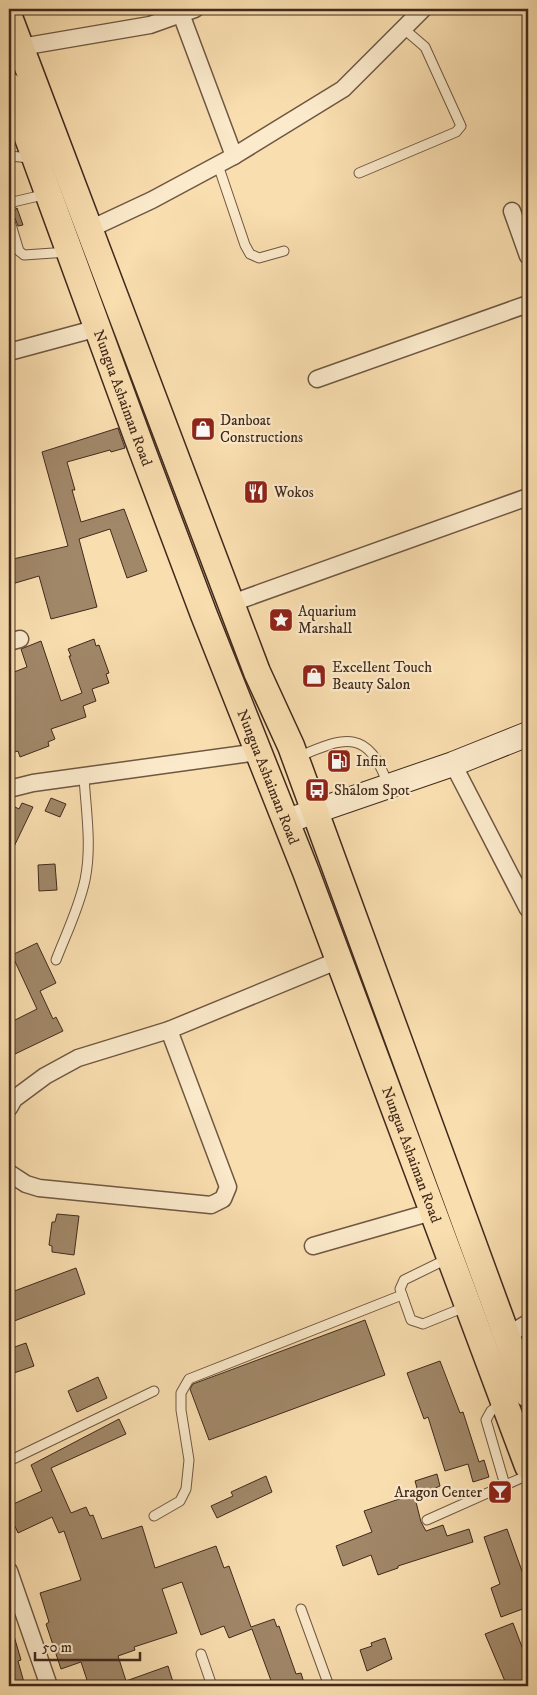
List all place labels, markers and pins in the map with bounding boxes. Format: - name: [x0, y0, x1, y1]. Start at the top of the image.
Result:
- place label: Danboat Constructions: [220, 411, 303, 447]
- shop icon: Danboat Constructions: [190, 416, 216, 442]
- restaurant icon: Wokos: [243, 479, 269, 505]
- place label: Wokos: [273, 483, 314, 502]
- place label: Aquarium Marshall: [298, 602, 357, 638]
- place icon: Aquarium Marshall: [268, 607, 294, 633]
- place label: Excellent Touch Beauty Salon: [332, 658, 432, 694]
- shop icon: Excellent Touch Beauty Salon: [301, 663, 327, 689]
- fuel station icon: Infin: [326, 748, 352, 774]
- place label: Infin: [356, 752, 386, 771]
- bus stop icon: Shalom Spot: [304, 777, 330, 803]
- place label: Shalom Spot: [334, 781, 410, 800]
- bar icon: Aragon Center: [487, 1479, 513, 1505]
- place label: Aragon Center: [394, 1483, 482, 1502]

